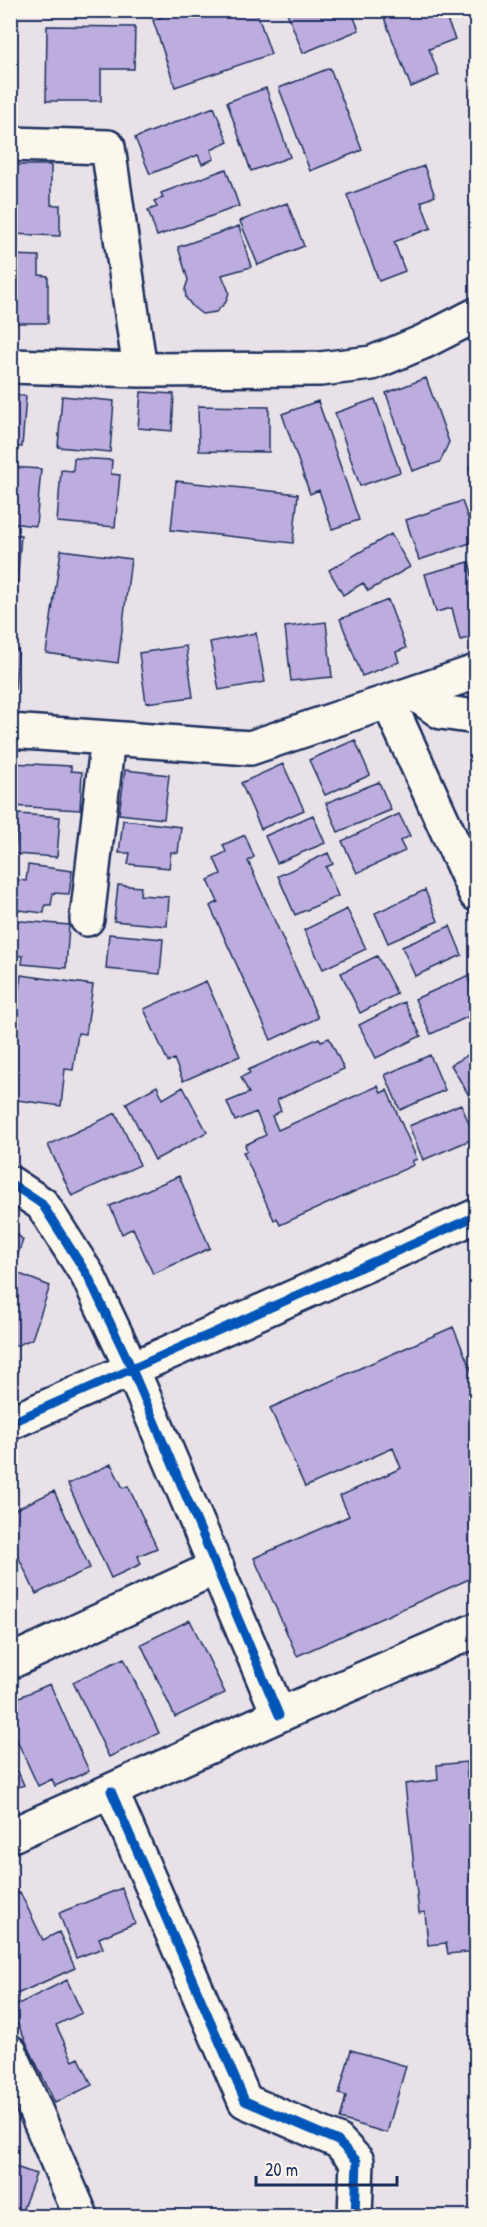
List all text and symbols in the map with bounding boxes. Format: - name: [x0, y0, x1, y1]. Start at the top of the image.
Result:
- scale bar: [256, 2149, 397, 2187]
- text: 20 m: [265, 2157, 298, 2182]

